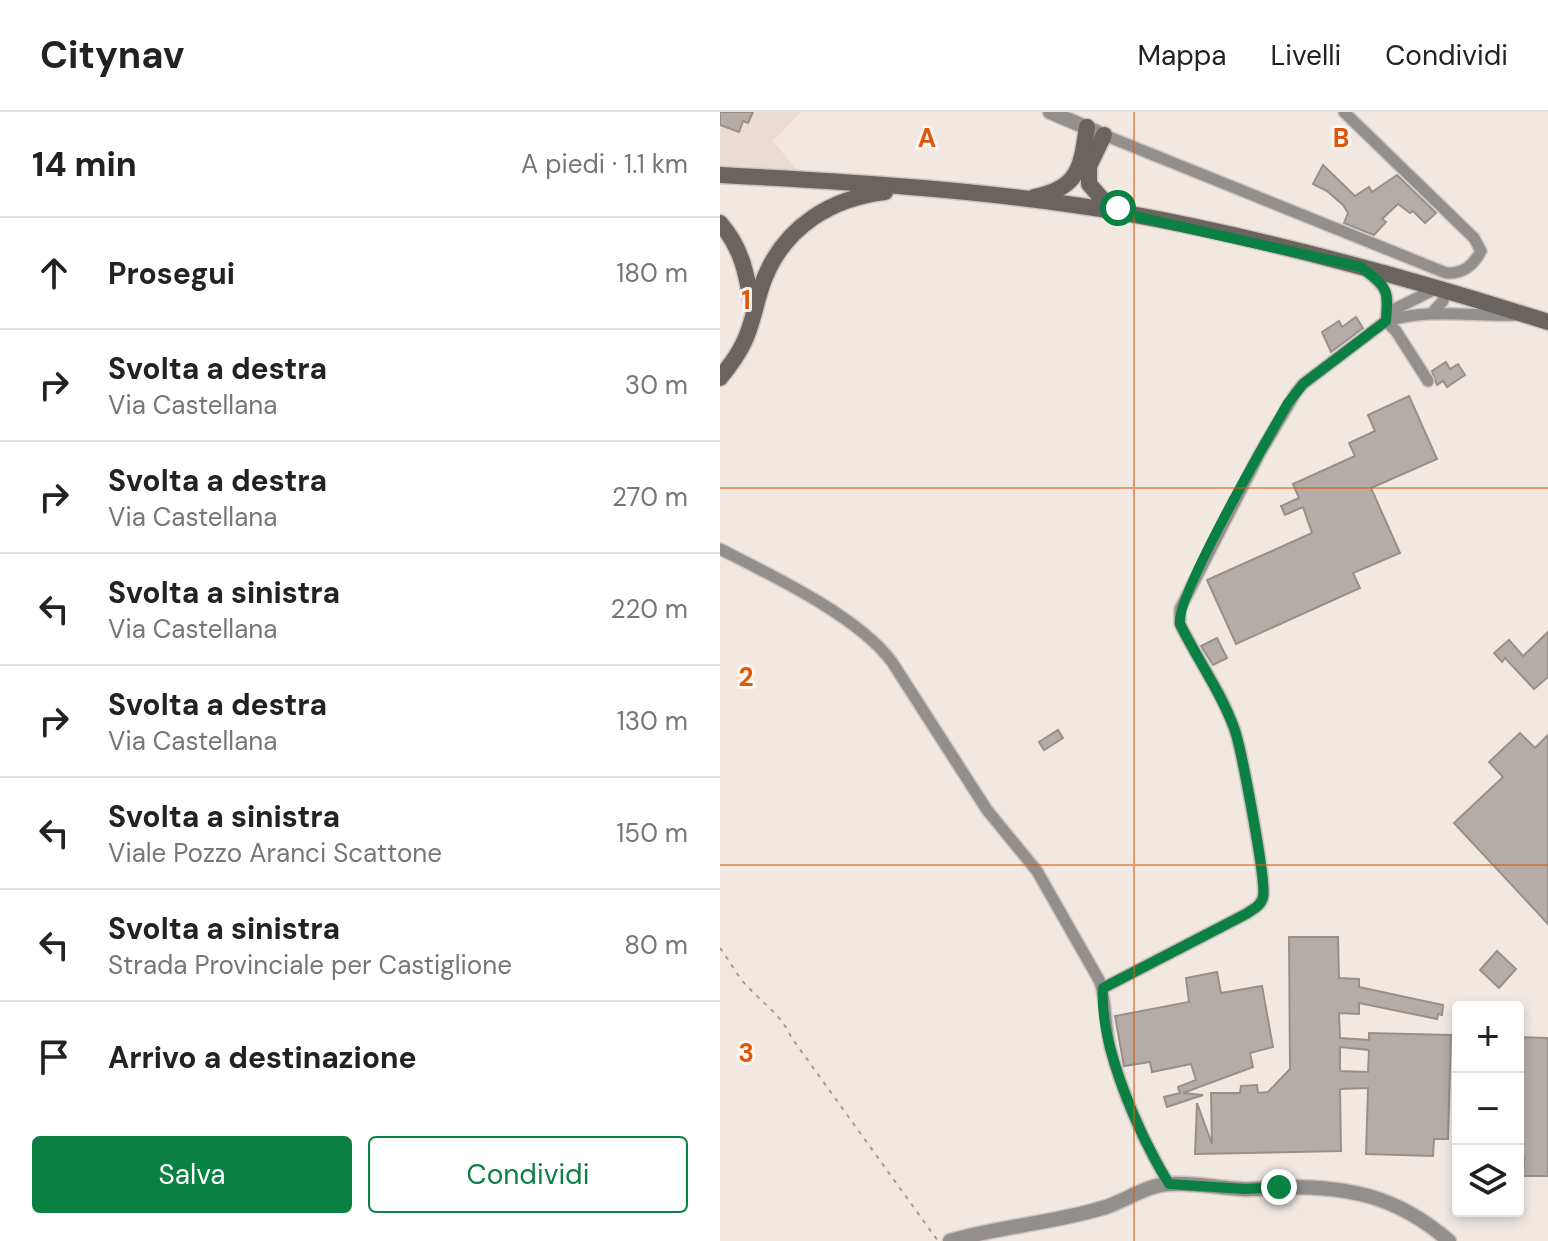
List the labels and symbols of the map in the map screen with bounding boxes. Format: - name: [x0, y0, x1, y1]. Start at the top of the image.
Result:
- text: A: [918, 121, 936, 155]
- text: B: [1333, 121, 1349, 155]
- route start: [1100, 190, 1136, 226]
- text: 1: [741, 283, 751, 317]
- text: 2: [738, 660, 754, 694]
- text: 3: [738, 1036, 754, 1070]
- route end: [1261, 1169, 1297, 1205]

